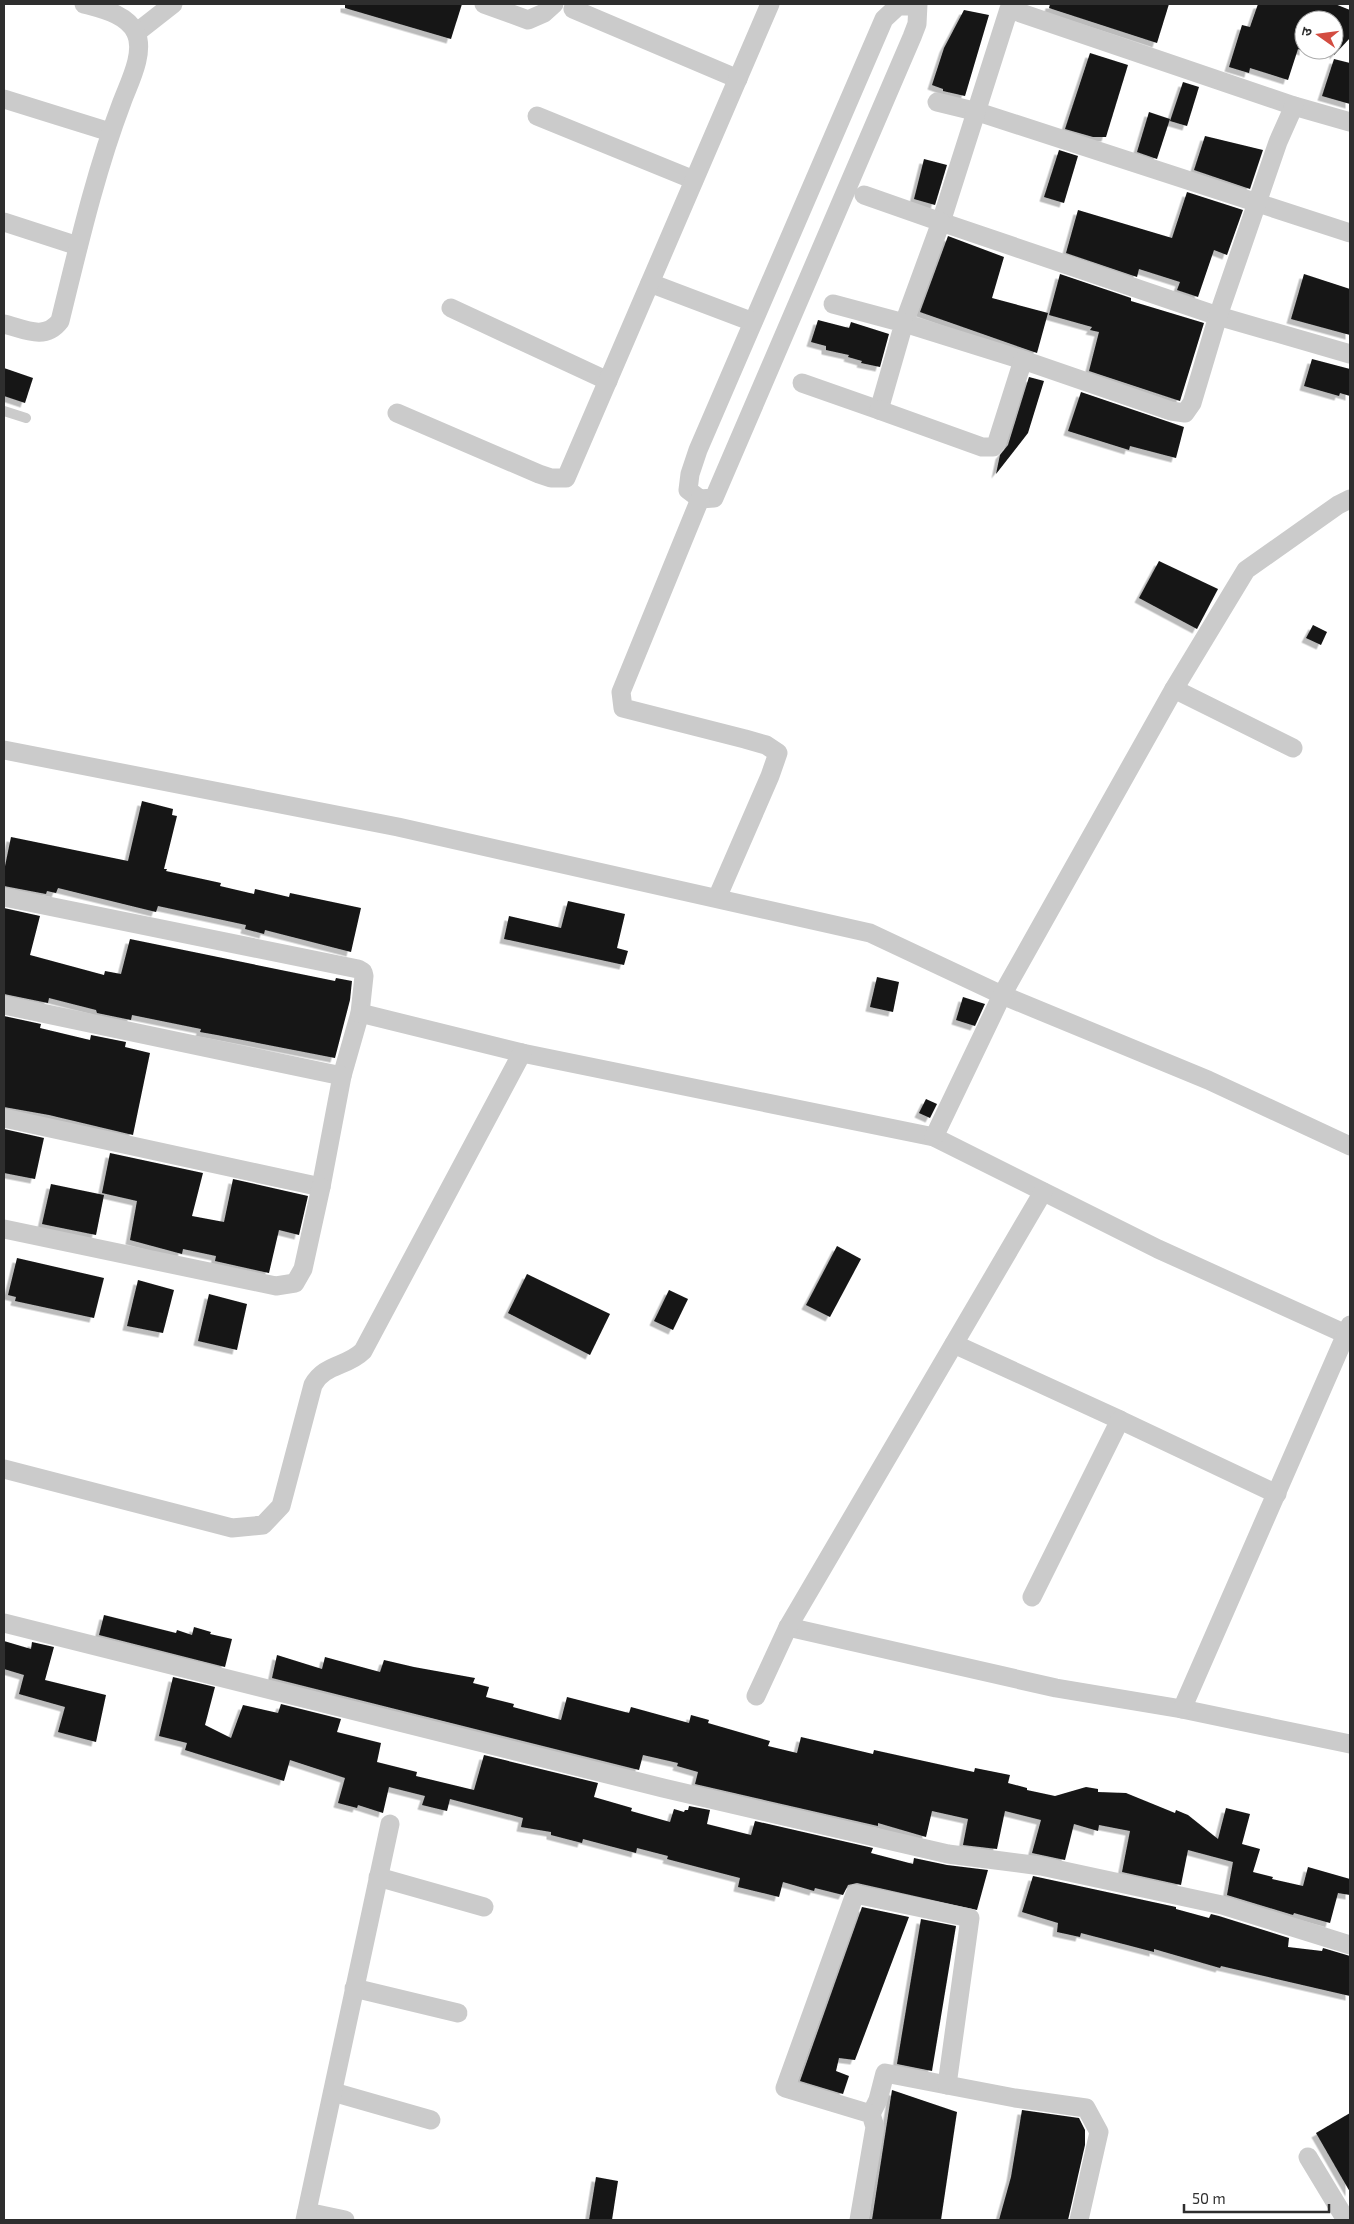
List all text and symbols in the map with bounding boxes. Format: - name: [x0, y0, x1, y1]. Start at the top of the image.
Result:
- north arrow: [1294, 10, 1344, 60]
- text: उ: [1297, 25, 1315, 38]
- scale bar: [1184, 2182, 1329, 2214]
- text: 50 m: [1192, 2189, 1226, 2207]

